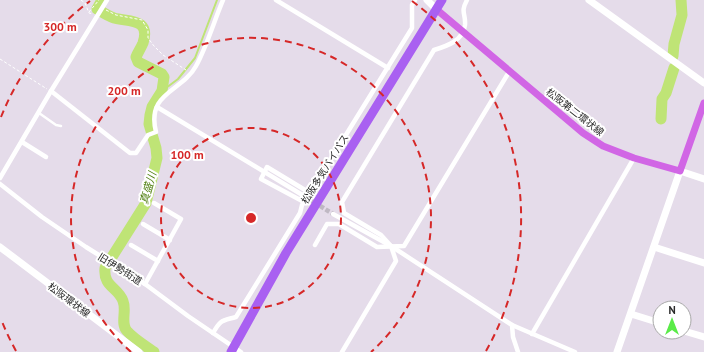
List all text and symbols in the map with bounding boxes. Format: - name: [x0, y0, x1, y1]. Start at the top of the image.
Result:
- text: 300 m: [43, 19, 77, 34]
- text: 200 m: [107, 83, 141, 98]
- street label: 松阪第二環状線: [543, 85, 607, 139]
- street label: 松阪多気バイパス: [298, 132, 352, 206]
- text: 100 m: [170, 147, 204, 162]
- water label: 真盛川: [137, 169, 160, 206]
- centre of rings: [244, 211, 258, 225]
- street label: 旧伊勢街道: [95, 250, 145, 288]
- street label: 松阪環状線: [45, 280, 93, 320]
- north arrow: [652, 300, 692, 340]
- text: N: [668, 303, 676, 317]

